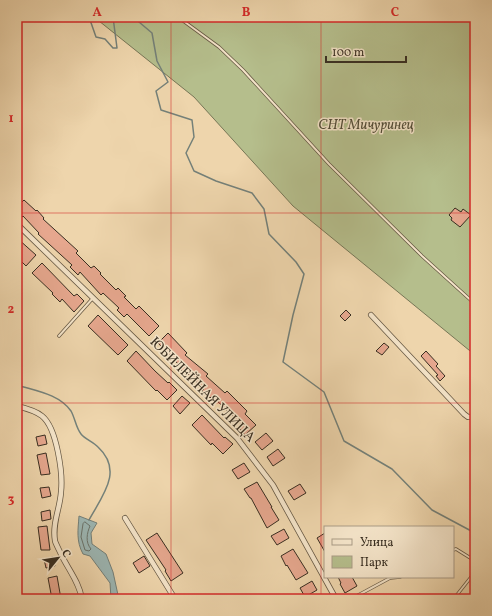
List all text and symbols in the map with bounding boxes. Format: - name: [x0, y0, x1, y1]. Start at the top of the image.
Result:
- text: A: [92, 4, 102, 22]
- text: B: [242, 4, 251, 22]
- text: C: [391, 4, 399, 22]
- scale bar: [326, 38, 406, 64]
- text: 100 m: [332, 45, 365, 61]
- text: 1: [8, 110, 14, 128]
- park label: СНТ Мичуринец: [318, 116, 414, 135]
- text: 2: [8, 301, 15, 319]
- street label: ЮБИЛЕЙНАЯ УЛИЦА: [145, 332, 260, 447]
- text: 3: [8, 491, 15, 509]
- legend: [324, 526, 454, 578]
- text: Улица: [360, 535, 393, 551]
- north arrow: [38, 538, 78, 578]
- text: С: [57, 547, 74, 561]
- text: Парк: [360, 555, 388, 571]

